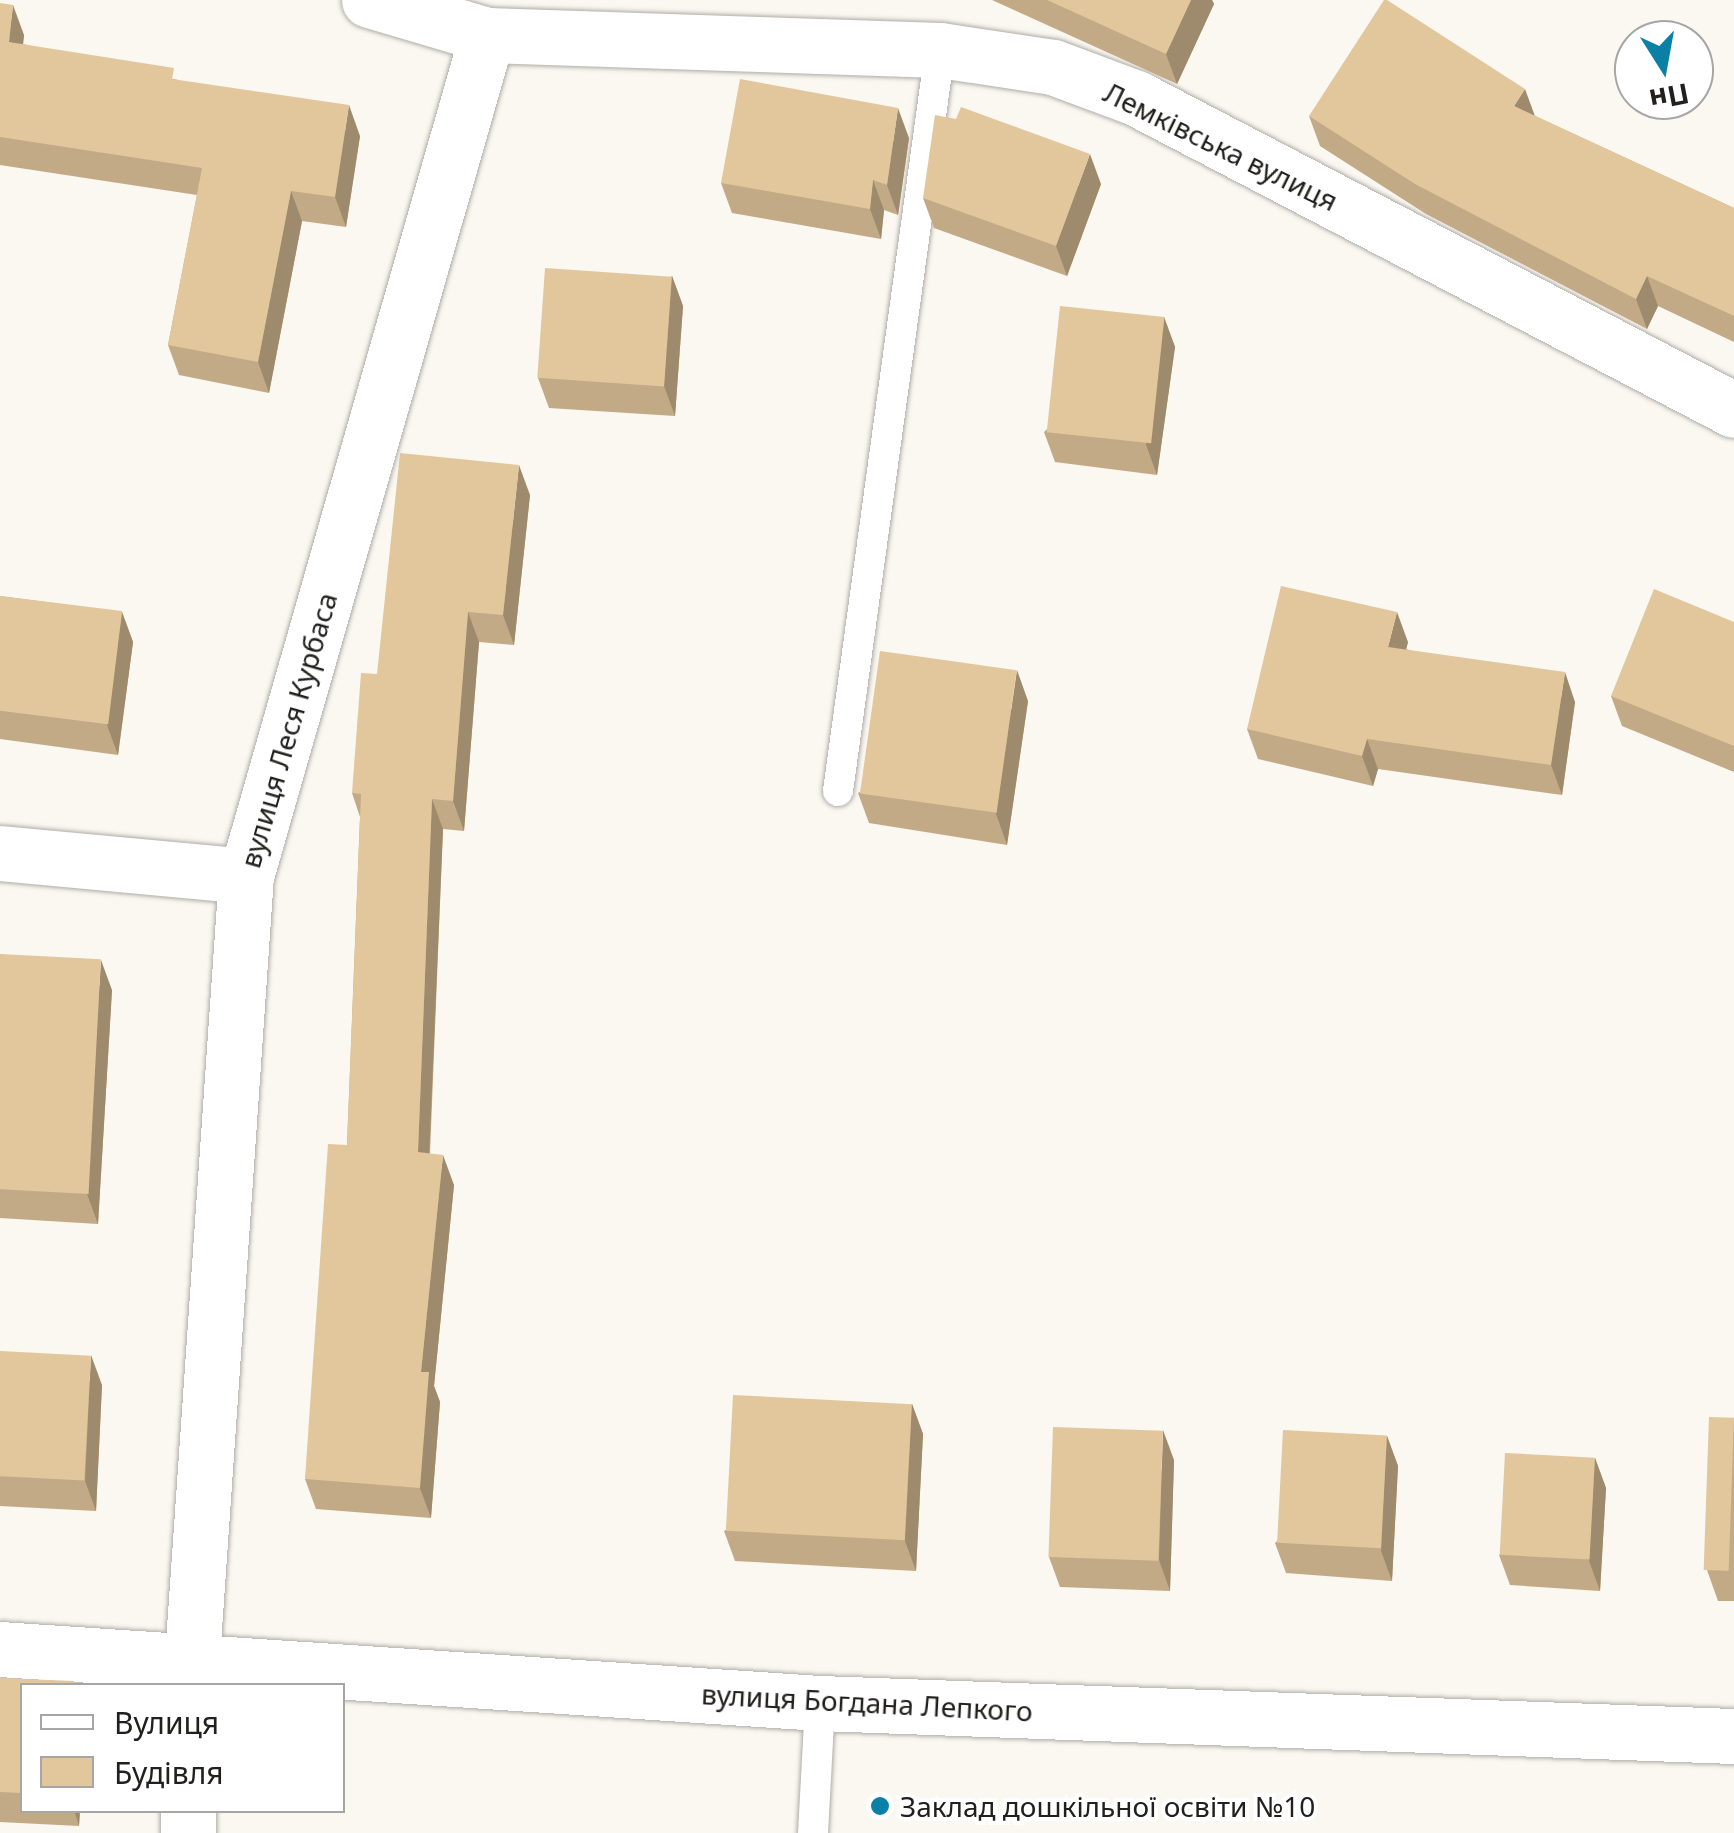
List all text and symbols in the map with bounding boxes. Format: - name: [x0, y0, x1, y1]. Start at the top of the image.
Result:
- north arrow: [1614, 20, 1714, 120]
- street label: Лемківська вулиця: [1099, 75, 1343, 217]
- text: Пн: [1646, 75, 1692, 120]
- street label: вулиця Леся Курбаса: [233, 588, 343, 872]
- street label: вулиця Богдана Лепкого: [700, 1677, 1034, 1727]
- legend: [20, 1683, 345, 1813]
- text: Вулиця: [114, 1702, 219, 1743]
- text: Будівля: [114, 1752, 224, 1793]
- place label: Заклад дошкільної освіти №10: [900, 1789, 1315, 1823]
- marker: Заклад дошкільної освіти №10: [869, 1795, 891, 1817]

